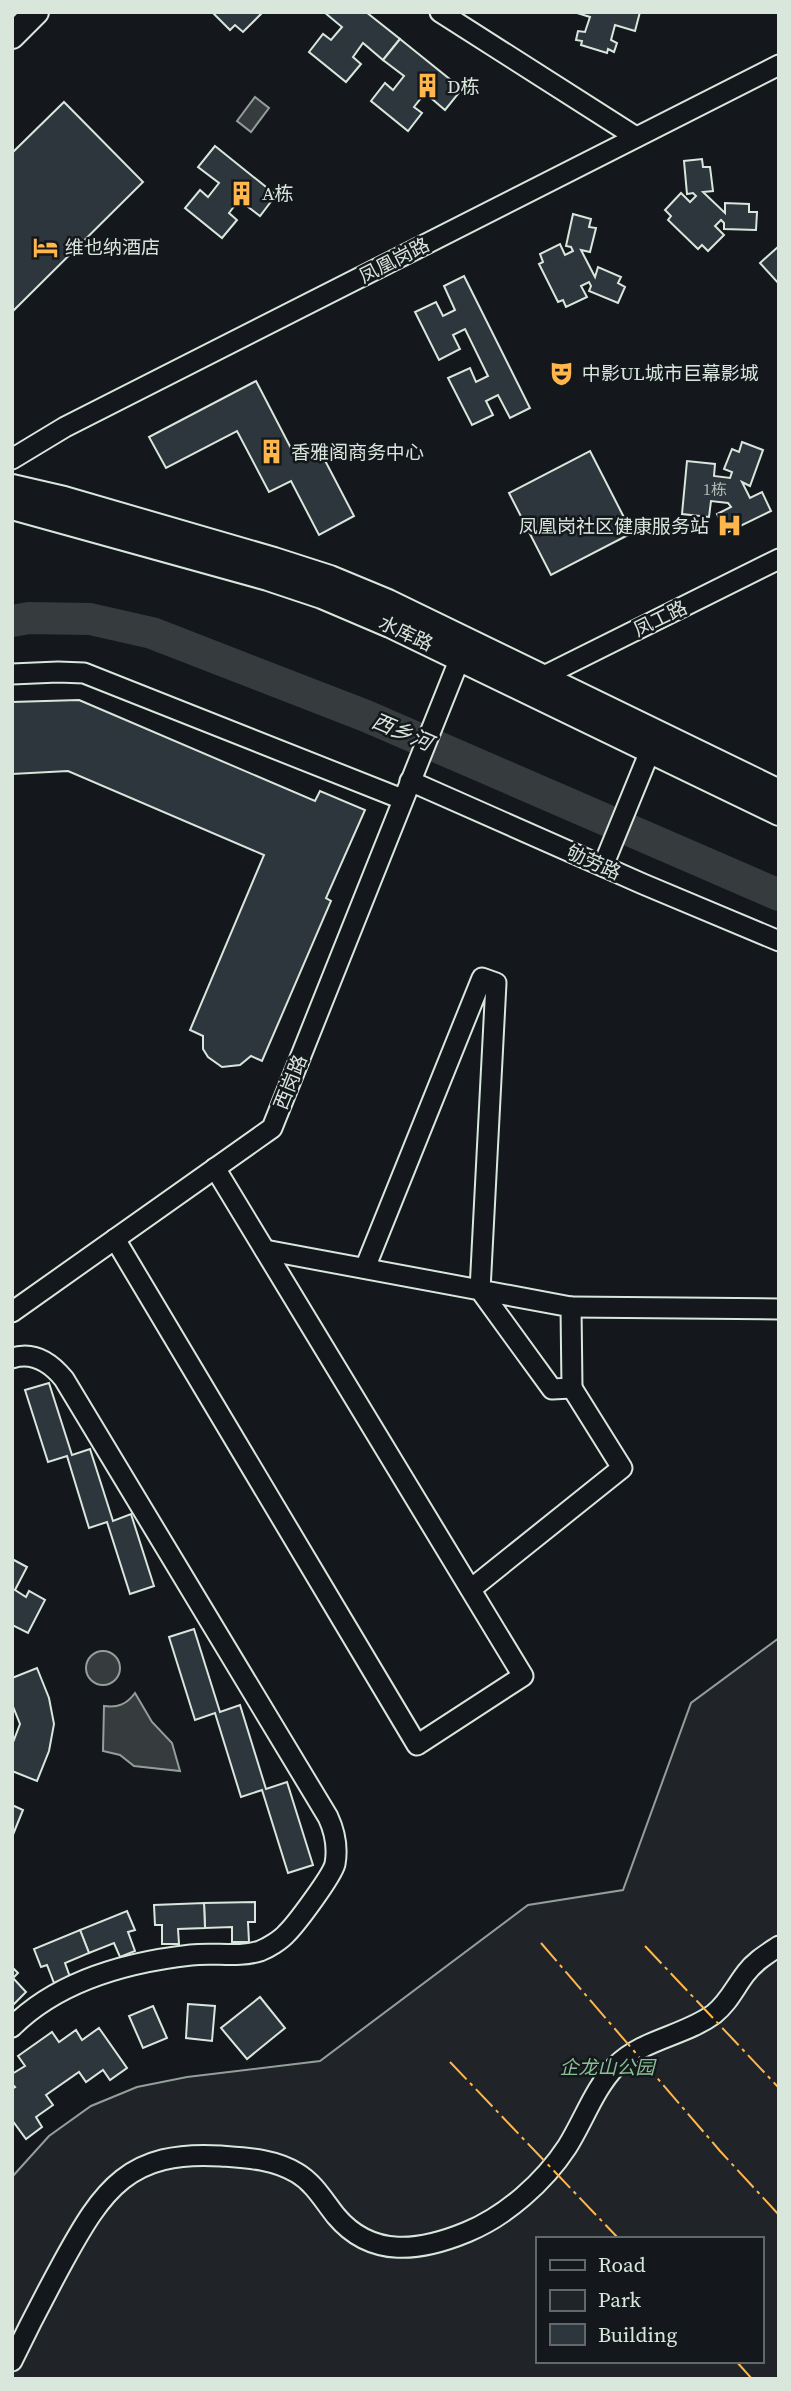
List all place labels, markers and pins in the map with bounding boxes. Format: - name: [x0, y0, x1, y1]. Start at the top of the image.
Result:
- building icon: D栋: [413, 72, 441, 100]
- place label: D栋: [447, 73, 480, 99]
- building icon: A栋: [228, 179, 256, 207]
- place label: A栋: [262, 180, 294, 206]
- hotel icon: 维也纳酒店: [31, 233, 59, 261]
- place label: 维也纳酒店: [65, 234, 160, 260]
- theatre icon: 中影UL城市巨幕影城: [548, 359, 576, 387]
- place label: 中影UL城市巨幕影城: [582, 360, 759, 386]
- building icon: 香雅阁商务中心: [257, 438, 285, 466]
- place label: 香雅阁商务中心: [291, 439, 424, 465]
- hospital icon: 凤凰岗社区健康服务站: [715, 512, 743, 540]
- place label: 凤凰岗社区健康服务站: [519, 513, 709, 539]

